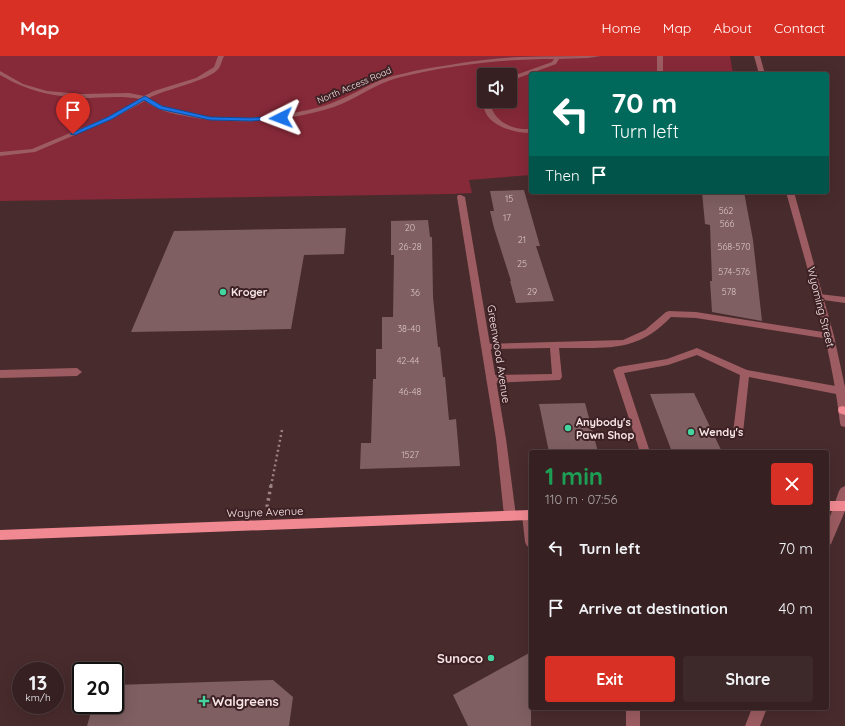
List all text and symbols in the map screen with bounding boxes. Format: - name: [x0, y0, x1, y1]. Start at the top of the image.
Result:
- text: Map: [20, 16, 59, 40]
- text: Home: [602, 19, 641, 37]
- text: Map: [663, 19, 691, 37]
- text: About: [713, 19, 752, 37]
- text: Contact: [774, 19, 825, 37]
- street label: North Access Road: [315, 64, 393, 106]
- map controls: [477, 68, 517, 108]
- button: sound: [477, 68, 517, 108]
- text: 70 m: [611, 85, 677, 120]
- icon: left: [545, 88, 597, 140]
- pin: [56, 93, 90, 134]
- position arrow: [260, 97, 302, 139]
- icon: arrive: [62, 99, 84, 121]
- text: Turn left: [611, 120, 679, 143]
- icon: arrive: [588, 164, 610, 186]
- text: Then: [545, 166, 580, 185]
- house number: 15: [505, 193, 513, 204]
- house number: 562: [719, 205, 733, 216]
- house number: 17: [503, 212, 511, 223]
- house number: 566: [720, 218, 734, 229]
- house number: 20: [405, 222, 415, 233]
- house number: 21: [518, 234, 526, 245]
- house number: 26-28: [398, 241, 422, 252]
- house number: 568-570: [718, 241, 751, 252]
- house number: 25: [517, 258, 527, 269]
- street label: Wyoming Street: [804, 265, 838, 349]
- house number: 574-576: [718, 266, 750, 277]
- place label: Kroger: [231, 285, 268, 299]
- house number: 29: [527, 286, 537, 297]
- house number: 578: [722, 286, 736, 297]
- marker: Kroger: [218, 287, 228, 297]
- house number: 36: [410, 287, 420, 298]
- street label: Greenwood Avenue: [484, 304, 514, 404]
- house number: 38-40: [397, 323, 421, 334]
- house number: 42-44: [397, 355, 420, 366]
- house number: 46-48: [399, 386, 421, 397]
- place label: Anybody's Pawn Shop: [576, 415, 634, 442]
- marker: Anybody's Pawn Shop: [563, 423, 573, 433]
- place label: Wendy's: [699, 425, 743, 439]
- marker: Wendy's: [686, 427, 696, 437]
- house number: 1527: [401, 449, 419, 460]
- text: 1 min: [545, 461, 603, 491]
- button: close: [771, 463, 813, 505]
- text: 110 m · 07:56: [545, 491, 618, 507]
- street label: Wayne Avenue: [226, 504, 304, 520]
- icon: left: [545, 537, 567, 559]
- text: Turn left: [579, 539, 641, 558]
- text: 70 m: [779, 539, 813, 558]
- icon: arrive: [545, 597, 567, 619]
- text: Arrive at destination: [579, 599, 728, 618]
- text: 40 m: [778, 599, 813, 618]
- place label: Sunoco: [437, 650, 483, 666]
- marker: Sunoco: [486, 653, 496, 663]
- button: Exit: [545, 656, 675, 702]
- button: Share: [683, 656, 813, 702]
- speed limit sign: 20: [72, 662, 124, 714]
- text: 13: [29, 670, 47, 695]
- text: km/h: [25, 691, 51, 704]
- place label: Walgreens: [212, 693, 279, 709]
- marker: Walgreens: [199, 696, 209, 706]

